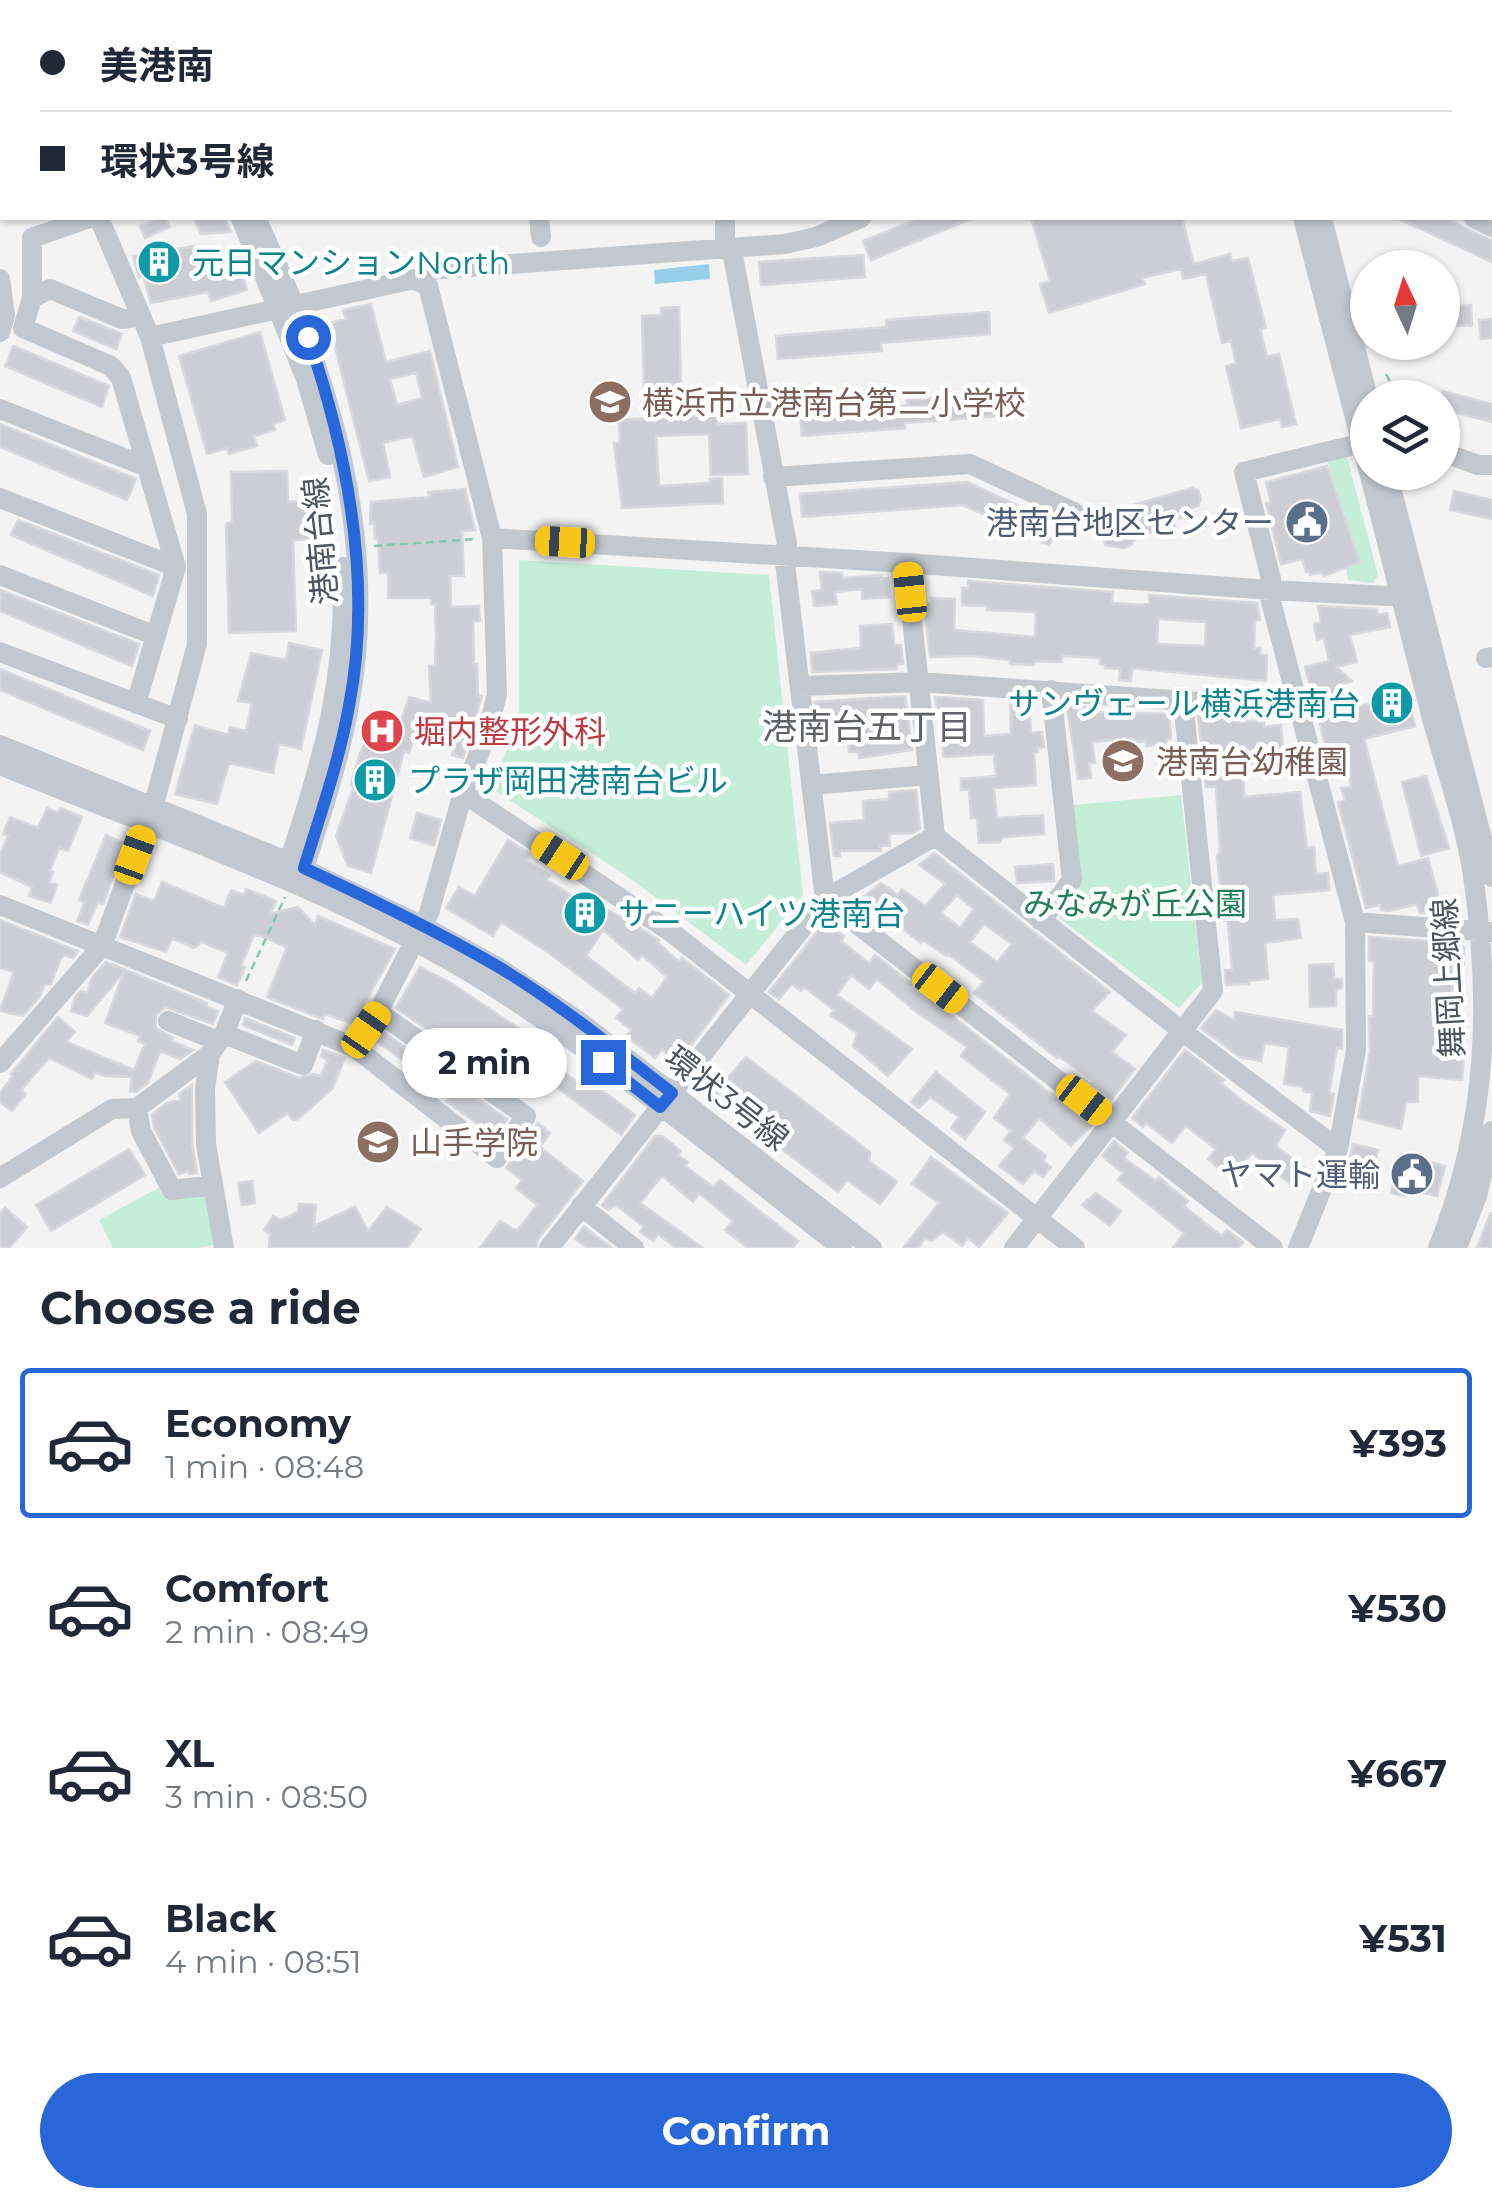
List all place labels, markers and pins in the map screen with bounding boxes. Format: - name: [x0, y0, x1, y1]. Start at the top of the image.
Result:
- building icon: 元日マンションNorth: [136, 239, 182, 285]
- place label: 元日マンションNorth: [192, 243, 510, 282]
- school or university icon: 横浜市立港南台第二小学校: [587, 379, 633, 425]
- place label: 横浜市立港南台第二小学校: [642, 383, 1026, 422]
- public building icon: 港南台地区センター: [1284, 499, 1330, 545]
- place label: 港南台地区センター: [986, 503, 1274, 542]
- building icon: サンヴェール横浜港南台: [1369, 680, 1415, 726]
- place label: サンヴェール横浜港南台: [1008, 684, 1360, 723]
- hospital icon: 堀内整形外科: [359, 708, 405, 754]
- place label: 堀内整形外科: [414, 712, 606, 751]
- school or university icon: 港南台幼稚園: [1100, 738, 1146, 784]
- place label: 港南台幼稚園: [1156, 742, 1348, 781]
- building icon: プラザ岡田港南台ビル: [352, 757, 398, 803]
- place label: プラザ岡田港南台ビル: [408, 761, 728, 800]
- building icon: サニーハイツ港南台: [562, 890, 608, 936]
- place label: サニーハイツ港南台: [618, 894, 905, 933]
- school or university icon: 山手学院: [355, 1119, 401, 1165]
- place label: 山手学院: [410, 1123, 538, 1162]
- public building icon: ヤマト運輸: [1389, 1151, 1435, 1197]
- place label: ヤマト運輸: [1220, 1155, 1380, 1194]

